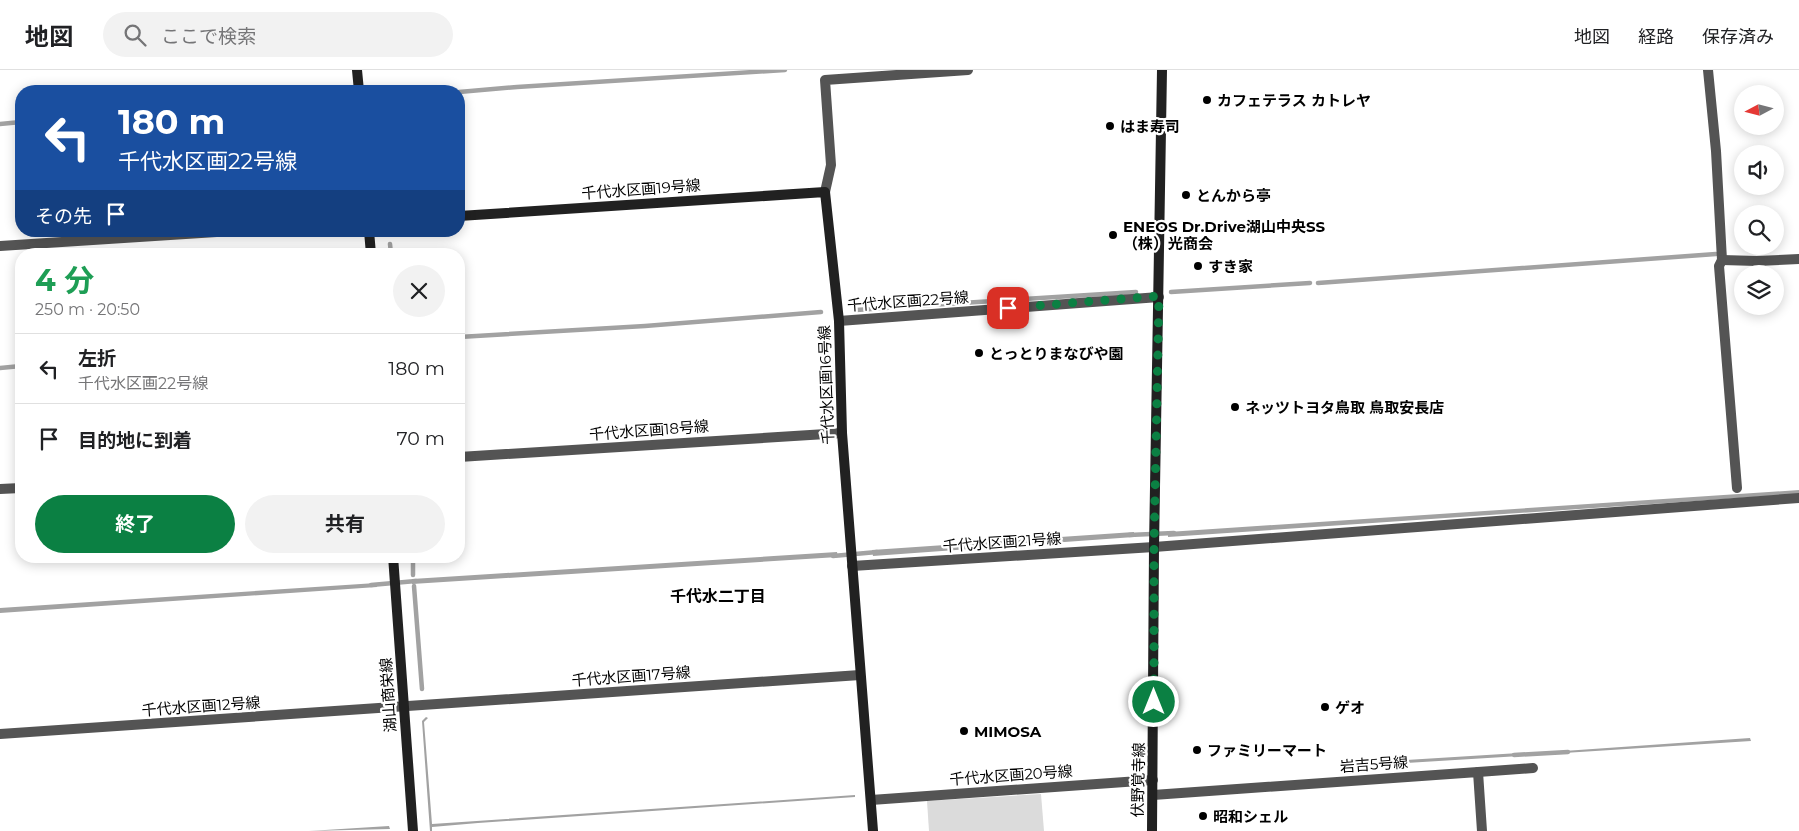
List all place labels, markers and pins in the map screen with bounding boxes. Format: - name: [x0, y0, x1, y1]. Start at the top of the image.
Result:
- place label: カフェテラス カトレヤ: [1217, 91, 1371, 110]
- marker: カフェテラス カトレヤ: [1201, 94, 1213, 106]
- place label: はま寿司: [1120, 117, 1180, 136]
- marker: はま寿司: [1104, 120, 1116, 132]
- place label: とんから亭: [1196, 186, 1271, 205]
- marker: とんから亭: [1180, 189, 1192, 201]
- place label: ENEOS Dr.Drive湖山中央SS （株）光商会: [1123, 217, 1325, 253]
- marker: ENEOS Dr.Drive湖山中央SS （株）光商会: [1107, 229, 1119, 241]
- place label: すき家: [1208, 257, 1253, 276]
- marker: すき家: [1192, 260, 1204, 272]
- pin: [987, 287, 1029, 329]
- place label: とっとりまなびや園: [989, 344, 1124, 363]
- marker: とっとりまなびや園: [973, 347, 985, 359]
- place label: ネッツトヨタ鳥取 鳥取安長店: [1245, 398, 1444, 417]
- marker: ネッツトヨタ鳥取 鳥取安長店: [1229, 401, 1241, 413]
- place label: ゲオ: [1335, 698, 1365, 717]
- marker: ゲオ: [1319, 701, 1331, 713]
- place label: MIMOSA: [974, 722, 1042, 741]
- marker: MIMOSA: [958, 725, 970, 737]
- place label: ファミリーマート: [1207, 741, 1327, 760]
- marker: ファミリーマート: [1191, 744, 1203, 756]
- place label: 昭和シェル: [1213, 807, 1288, 826]
- marker: 昭和シェル: [1197, 810, 1209, 822]

